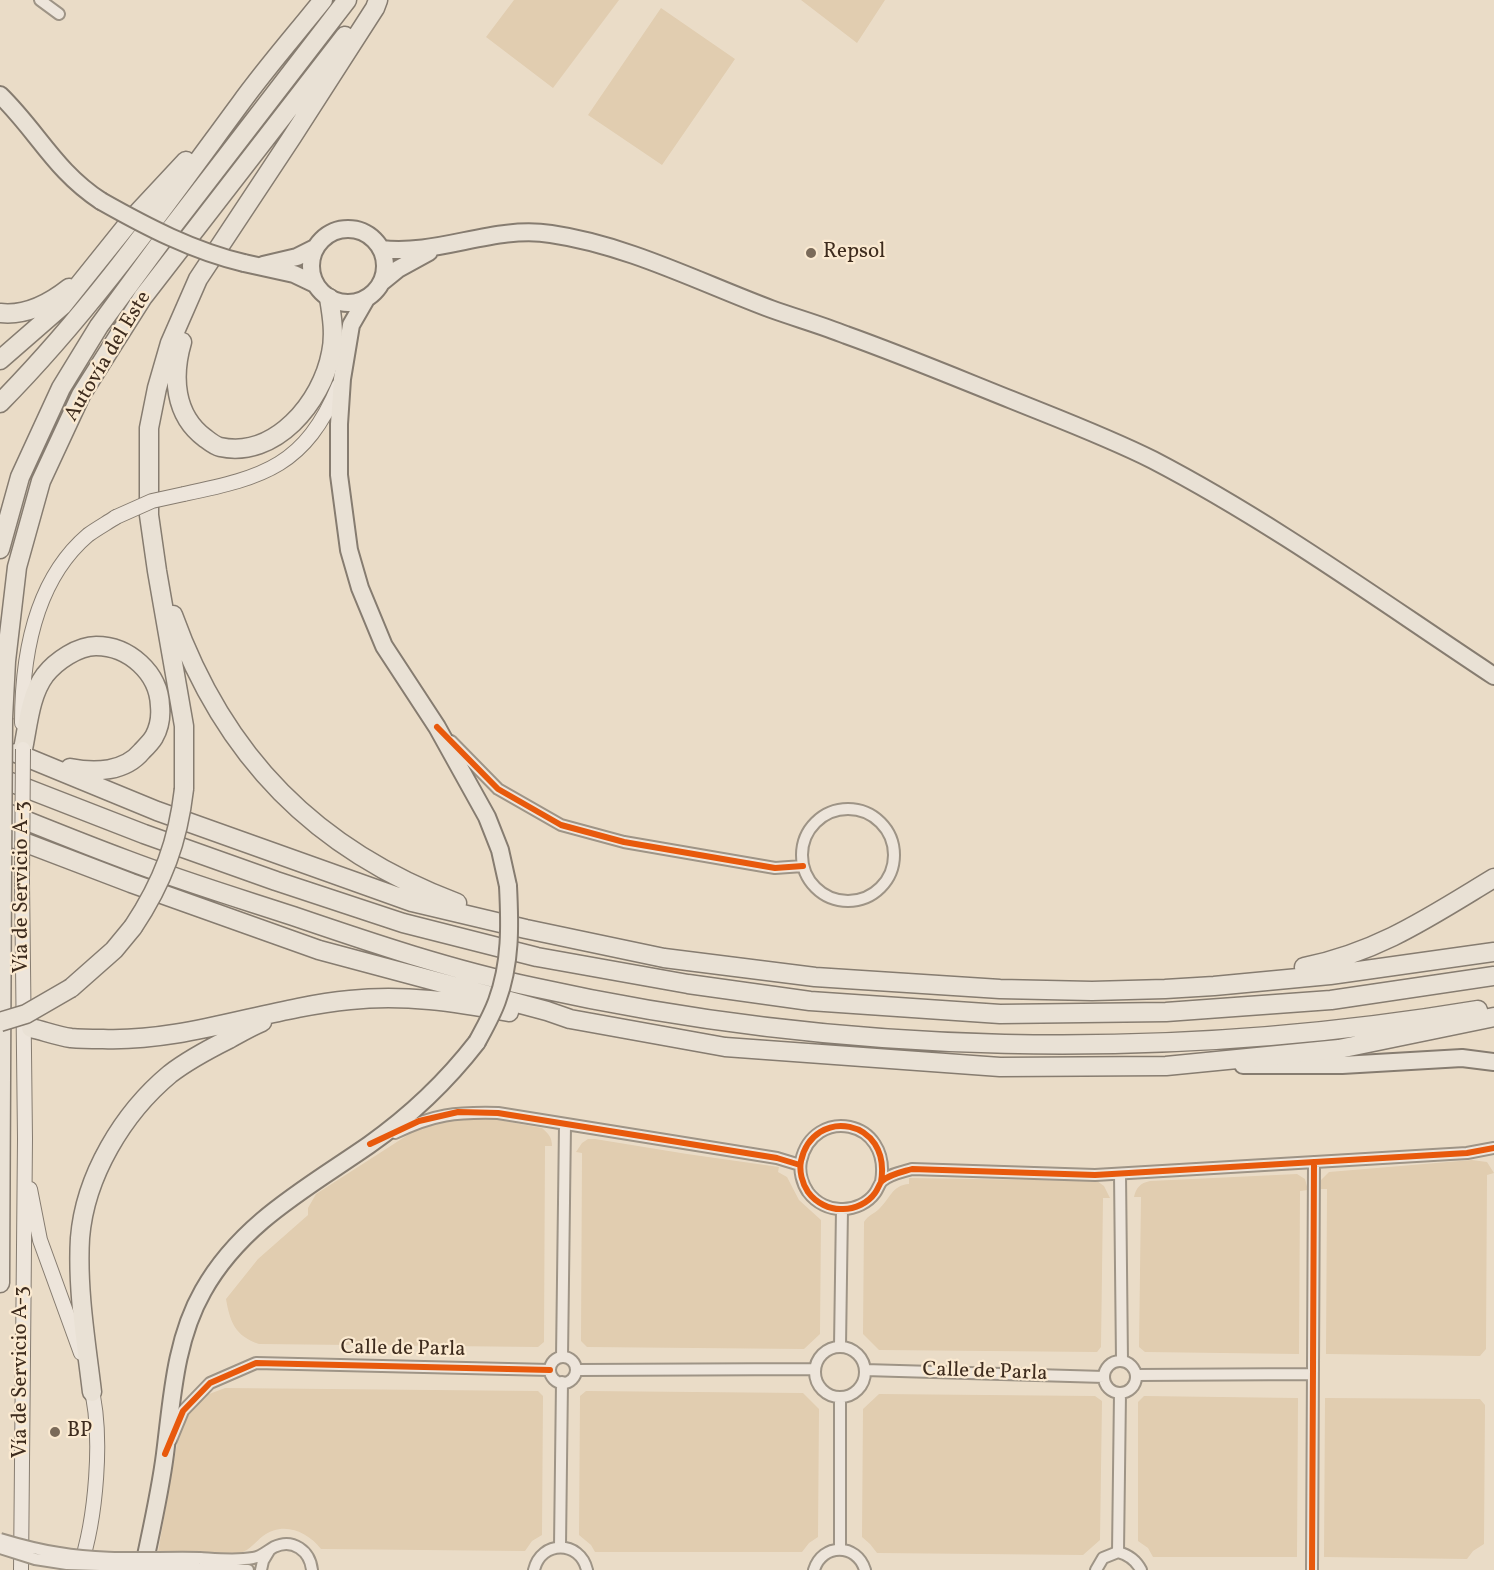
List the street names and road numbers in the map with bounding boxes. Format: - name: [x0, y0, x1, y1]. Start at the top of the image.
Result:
- street label: Autovía del Este: [60, 287, 158, 427]
- street label: Vía de Servicio A-3: [10, 801, 36, 973]
- street label: Vía de Servicio A-3: [9, 1286, 35, 1458]
- street label: Calle de Parla: [340, 1336, 466, 1364]
- street label: Calle de Parla: [922, 1358, 1048, 1388]

